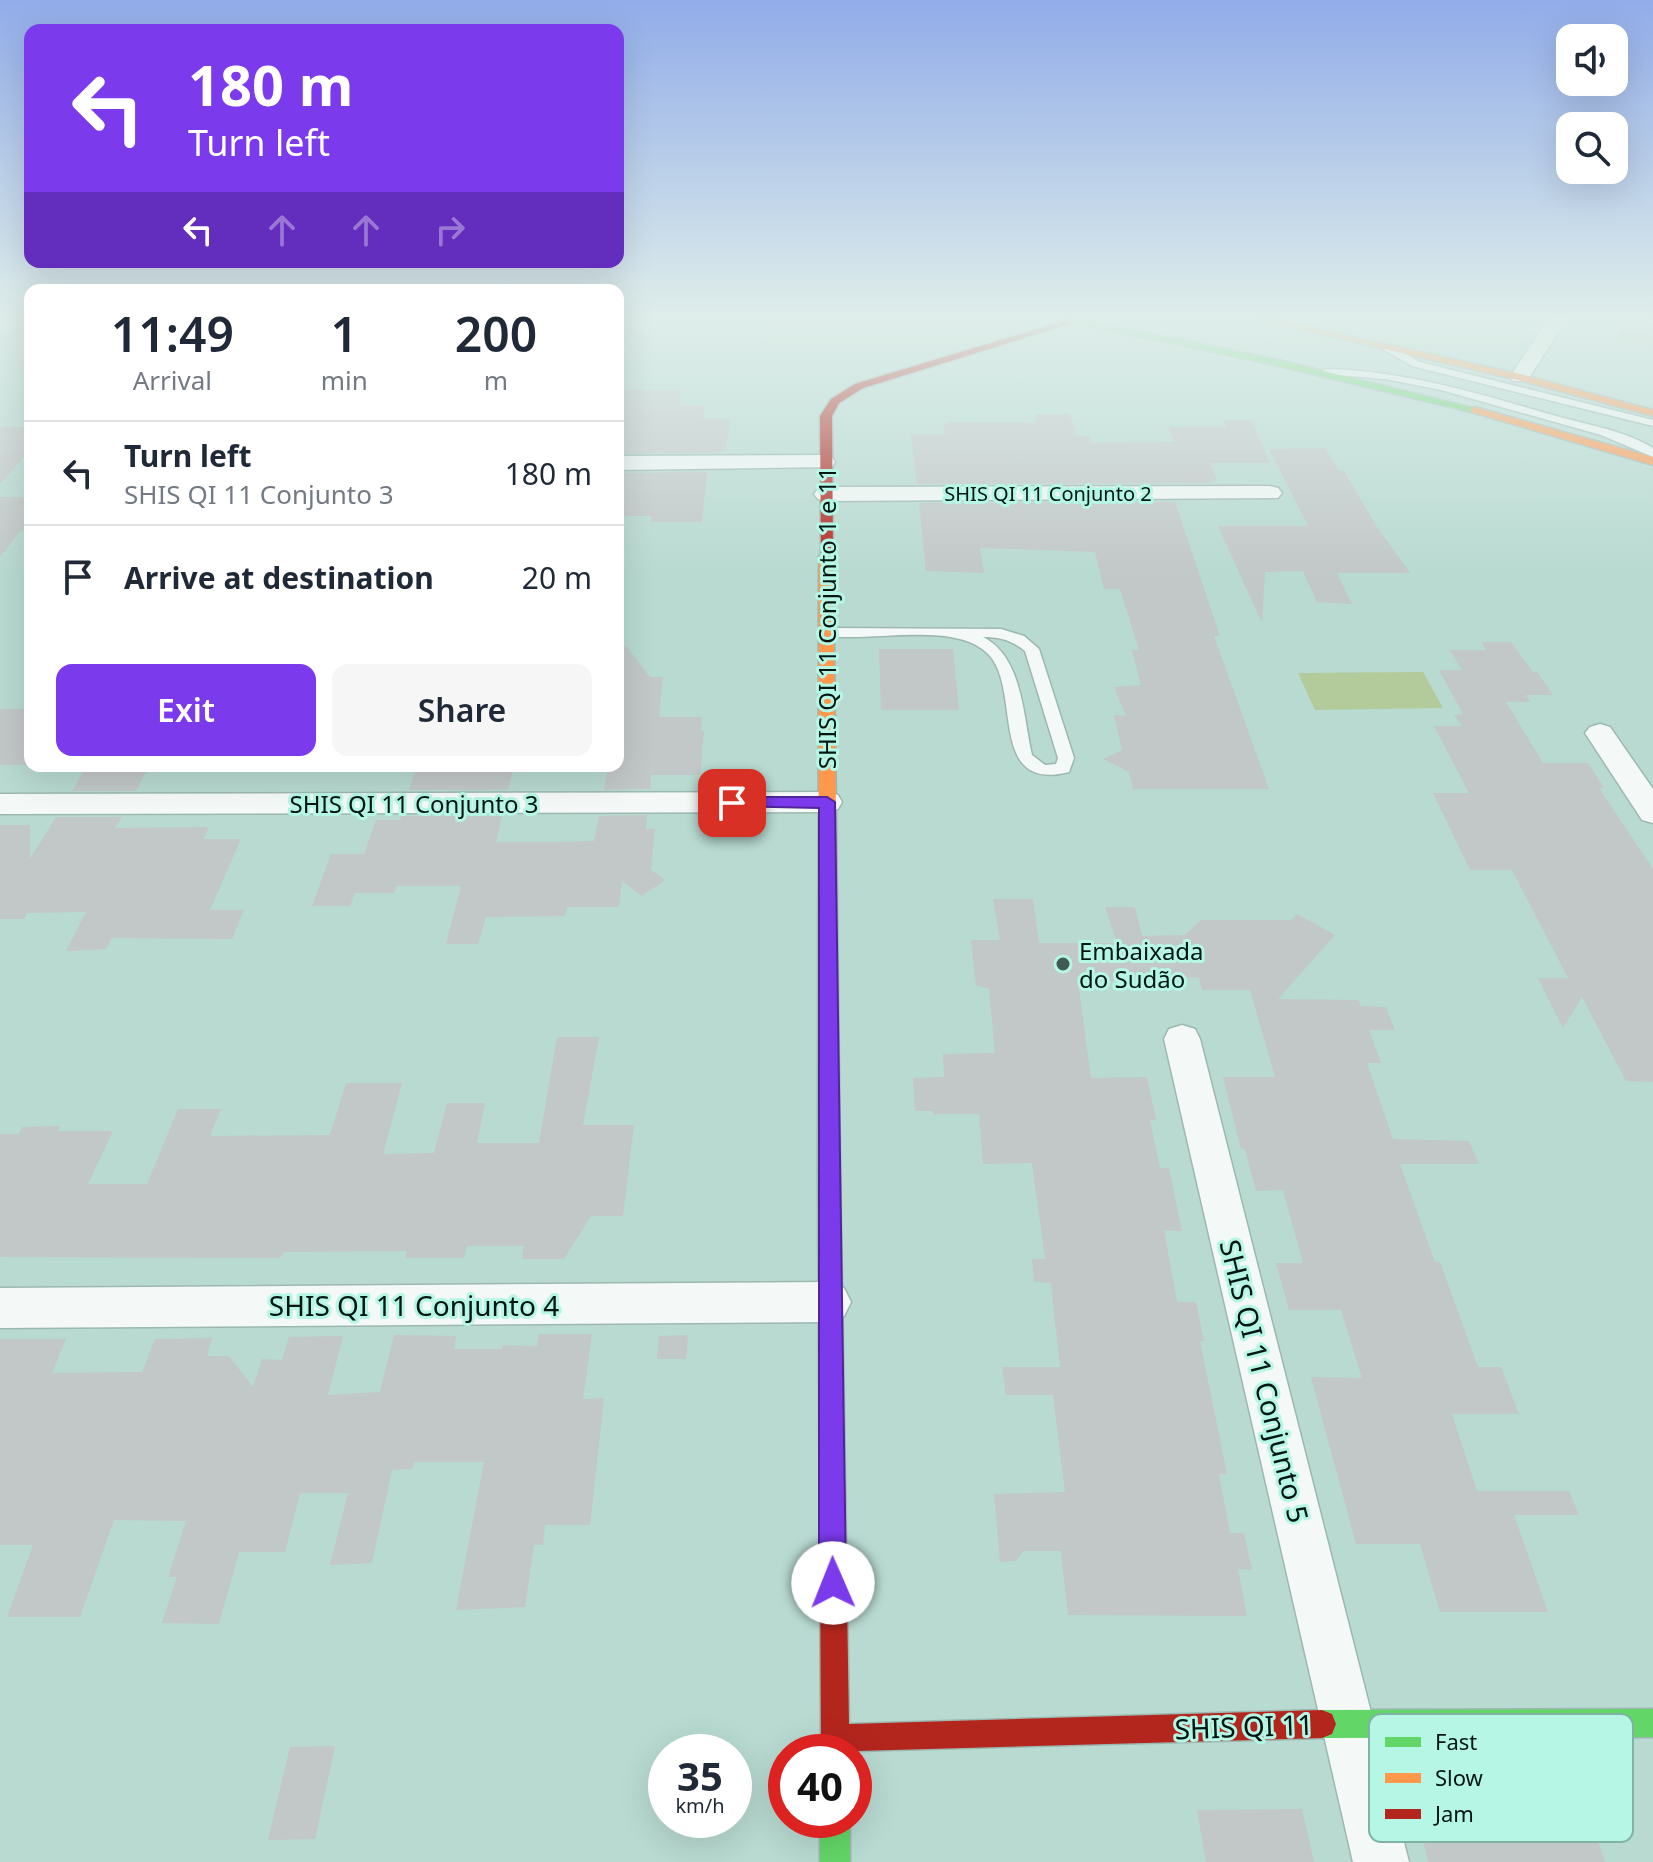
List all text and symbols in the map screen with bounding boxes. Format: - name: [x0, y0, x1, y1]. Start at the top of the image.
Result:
- map controls: [1556, 24, 1628, 184]
- button: sound: [1556, 24, 1628, 96]
- text: 180 m: [188, 46, 353, 122]
- icon: left: [56, 56, 160, 160]
- button: search: [1556, 112, 1628, 184]
- text: Turn left: [188, 118, 330, 167]
- icon: left: [176, 208, 220, 252]
- icon: ahead: [260, 208, 304, 252]
- icon: ahead: [344, 208, 388, 252]
- icon: right: [428, 208, 472, 252]
- text: 11:49: [111, 301, 234, 366]
- text: 1: [331, 301, 358, 366]
- text: 200: [455, 301, 537, 366]
- text: Arrival: [133, 362, 212, 398]
- text: min: [321, 362, 368, 398]
- text: m: [484, 362, 508, 398]
- text: Turn left: [124, 435, 252, 476]
- icon: left: [56, 451, 100, 495]
- text: 180 m: [505, 453, 592, 494]
- street label: SHIS QI 11 Conjunto 1 e 11: [810, 467, 843, 769]
- text: SHIS QI 11 Conjunto 3: [124, 476, 394, 512]
- street label: SHIS QI 11 Conjunto 2: [944, 480, 1152, 507]
- icon: arrive: [56, 555, 100, 599]
- text: Arrive at destination: [124, 557, 434, 598]
- text: 20 m: [522, 557, 592, 598]
- button: Exit: [56, 664, 316, 756]
- button: Share: [332, 664, 592, 756]
- pin: [698, 769, 766, 837]
- icon: arrive: [710, 781, 754, 825]
- street label: SHIS QI 11 Conjunto 3: [290, 787, 538, 820]
- place label: Embaixada do Sudão: [1079, 934, 1204, 995]
- marker: Embaixada do Sudão: [1054, 955, 1072, 973]
- street label: SHIS QI 11 Conjunto 5: [1211, 1236, 1319, 1526]
- street label: SHIS QI 11 Conjunto 4: [269, 1286, 559, 1324]
- position arrow: [791, 1541, 875, 1625]
- street label: SHIS QI 11: [1174, 1705, 1314, 1747]
- legend: [1369, 1714, 1633, 1842]
- text: Fast: [1435, 1726, 1477, 1756]
- speed limit sign: 40: [768, 1734, 872, 1838]
- text: 35: [677, 1748, 723, 1803]
- text: Slow: [1435, 1762, 1484, 1792]
- text: km/h: [675, 1792, 725, 1819]
- text: Jam: [1433, 1798, 1474, 1828]

